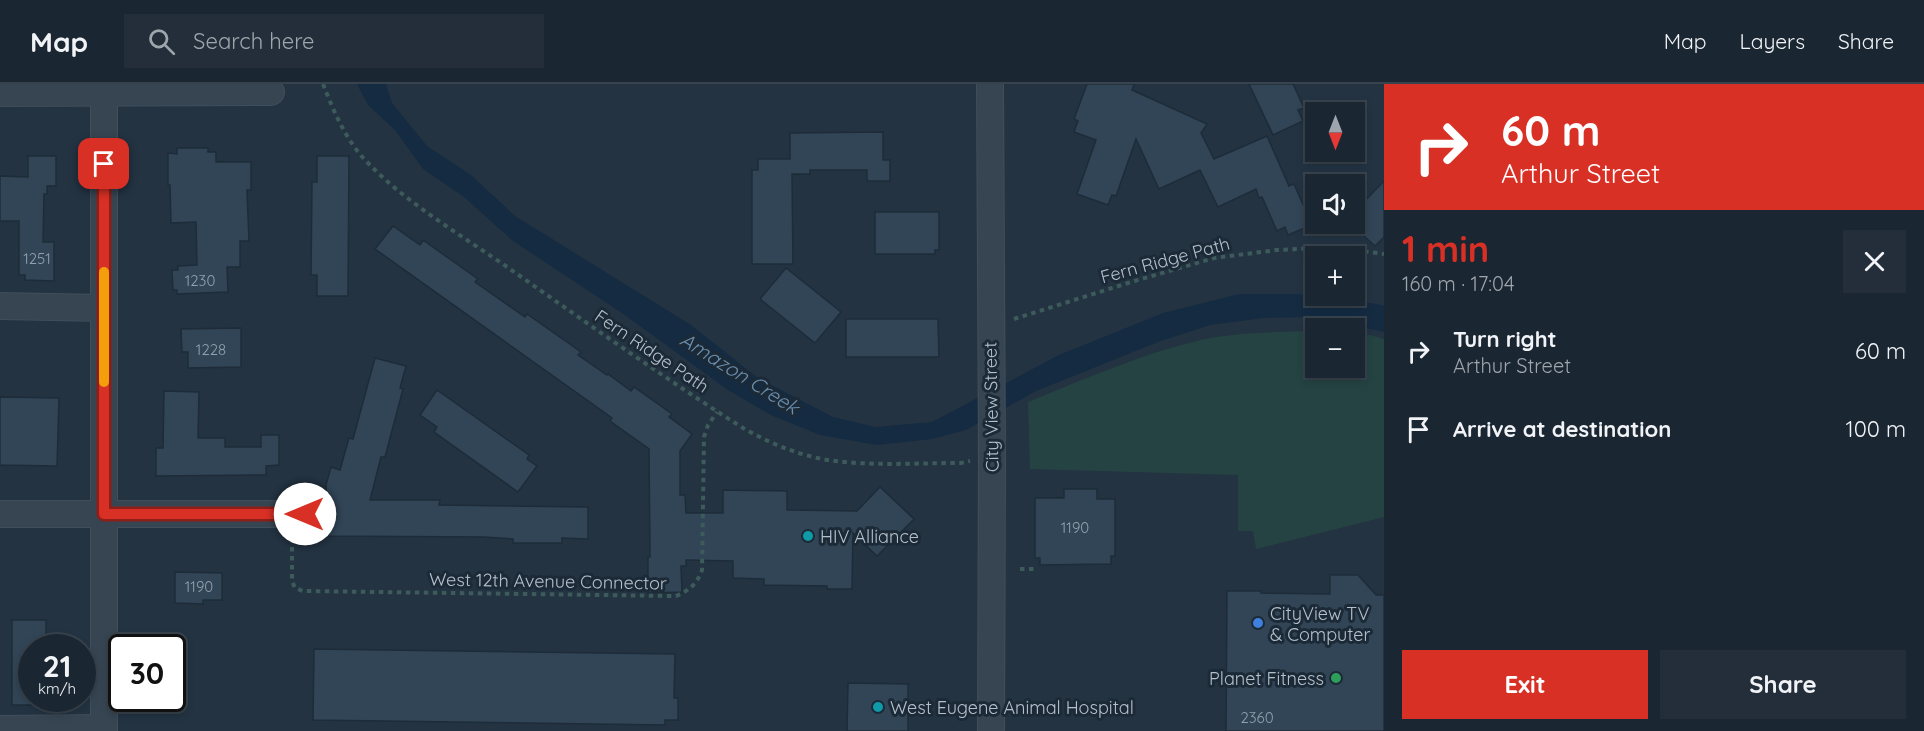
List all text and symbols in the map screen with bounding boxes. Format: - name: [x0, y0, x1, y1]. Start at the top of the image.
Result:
- search box: [124, 14, 544, 68]
- text: Map: [30, 24, 88, 59]
- icon: search: [145, 25, 178, 58]
- text: Search here: [193, 27, 315, 55]
- text: Map: [1664, 28, 1707, 54]
- text: Layers: [1740, 28, 1805, 54]
- text: Share: [1838, 28, 1894, 54]
- north arrow: [1305, 102, 1365, 162]
- map controls: [1305, 102, 1365, 378]
- text: 60 m: [1501, 104, 1601, 157]
- icon: right: [1402, 108, 1480, 186]
- pin: [78, 138, 129, 189]
- icon: arrive: [87, 147, 120, 180]
- text: Arthur Street: [1501, 156, 1660, 190]
- button: sound: [1305, 174, 1365, 234]
- text: 1 min: [1402, 226, 1489, 271]
- button: close: [1843, 230, 1906, 293]
- street label: Fern Ridge Path: [1098, 232, 1232, 288]
- button: +: [1305, 246, 1365, 306]
- house number: 1251: [23, 249, 51, 268]
- house number: 1230: [185, 271, 215, 290]
- text: 160 m · 17:04: [1402, 271, 1514, 296]
- street label: Fern Ridge Path: [590, 304, 714, 398]
- button: −: [1305, 318, 1365, 378]
- text: Turn right: [1453, 325, 1557, 353]
- water label: Amazon Creek: [676, 327, 806, 421]
- icon: right: [1402, 335, 1435, 368]
- text: 60 m: [1855, 337, 1906, 365]
- house number: 1228: [196, 340, 226, 359]
- street label: City View Street: [978, 342, 1004, 472]
- text: Arthur Street: [1453, 353, 1571, 378]
- icon: arrive: [1402, 413, 1435, 446]
- text: Arrive at destination: [1453, 415, 1671, 443]
- text: 100 m: [1846, 415, 1906, 443]
- position arrow: [273, 482, 337, 546]
- house number: 1190: [1061, 518, 1089, 537]
- place label: HIV Alliance: [820, 525, 919, 548]
- marker: HIV Alliance: [801, 529, 815, 543]
- street label: West 12th Avenue Connector: [429, 567, 667, 595]
- house number: 1190: [185, 577, 213, 596]
- place label: CityView TV & Computer: [1270, 602, 1371, 646]
- marker: CityView TV & Computer: [1251, 616, 1265, 630]
- speed limit sign: 30: [108, 634, 186, 712]
- text: 21: [43, 647, 71, 685]
- button: Exit: [1402, 650, 1648, 719]
- button: Share: [1660, 650, 1906, 719]
- place label: Planet Fitness: [1209, 667, 1324, 690]
- marker: Planet Fitness: [1329, 671, 1343, 685]
- text: km/h: [38, 679, 76, 698]
- place label: West Eugene Animal Hospital: [890, 696, 1134, 719]
- marker: West Eugene Animal Hospital: [871, 700, 885, 714]
- house number: 2360: [1240, 708, 1274, 727]

